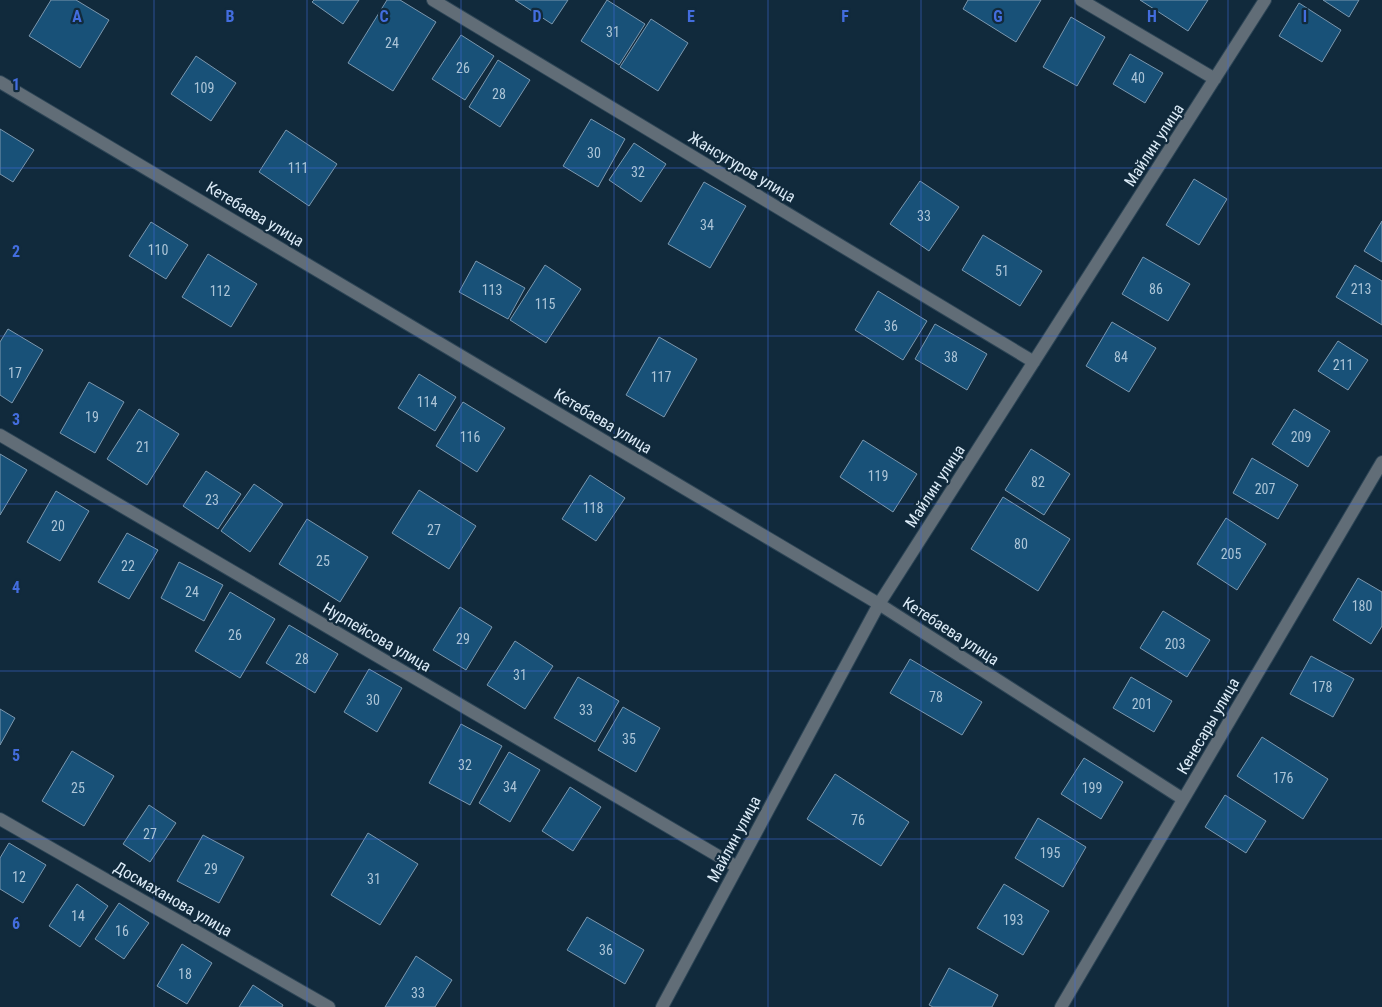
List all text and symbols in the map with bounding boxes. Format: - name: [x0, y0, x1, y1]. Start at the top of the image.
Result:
- text: A: [72, 7, 82, 26]
- text: B: [226, 7, 235, 26]
- text: C: [379, 7, 389, 26]
- text: D: [532, 7, 542, 26]
- text: E: [687, 7, 695, 26]
- text: F: [841, 7, 849, 26]
- text: G: [993, 7, 1003, 26]
- text: H: [1147, 7, 1157, 26]
- text: I: [1303, 7, 1307, 26]
- house number: 31: [606, 24, 620, 40]
- house number: 24: [385, 35, 399, 51]
- house number: 26: [456, 60, 470, 76]
- house number: 40: [1131, 70, 1145, 86]
- text: 1: [12, 75, 20, 94]
- house number: 109: [194, 80, 214, 96]
- house number: 28: [492, 86, 506, 102]
- street label: Майлин улица: [1120, 100, 1188, 190]
- street label: Жансугуров улица: [685, 128, 799, 206]
- house number: 30: [587, 145, 601, 161]
- house number: 111: [288, 160, 308, 176]
- house number: 32: [631, 164, 645, 180]
- street label: Кетебаева улица: [203, 177, 307, 251]
- house number: 33: [917, 208, 931, 224]
- house number: 34: [700, 217, 714, 233]
- text: 2: [12, 242, 20, 261]
- house number: 110: [148, 242, 168, 258]
- house number: 51: [995, 263, 1009, 279]
- house number: 86: [1149, 281, 1163, 297]
- house number: 213: [1351, 281, 1371, 297]
- house number: 113: [482, 282, 502, 298]
- house number: 112: [210, 283, 230, 299]
- house number: 115: [535, 296, 555, 312]
- house number: 36: [884, 318, 898, 334]
- house number: 38: [944, 349, 958, 365]
- house number: 84: [1114, 349, 1128, 365]
- house number: 211: [1333, 357, 1353, 373]
- house number: 17: [8, 365, 22, 381]
- house number: 117: [651, 369, 671, 385]
- street label: Кетебаева улица: [551, 384, 655, 458]
- house number: 114: [417, 394, 437, 410]
- house number: 19: [85, 409, 99, 425]
- text: 3: [12, 410, 20, 429]
- house number: 116: [460, 429, 480, 445]
- house number: 209: [1291, 429, 1311, 445]
- house number: 21: [136, 439, 150, 455]
- street label: Майлин улица: [901, 441, 969, 531]
- house number: 119: [868, 468, 888, 484]
- house number: 82: [1031, 474, 1045, 490]
- house number: 207: [1255, 481, 1275, 497]
- house number: 23: [205, 492, 219, 508]
- house number: 118: [583, 500, 603, 516]
- house number: 20: [51, 518, 65, 534]
- house number: 27: [427, 522, 441, 538]
- house number: 80: [1014, 536, 1028, 552]
- house number: 205: [1221, 546, 1241, 562]
- house number: 25: [316, 553, 330, 569]
- house number: 22: [121, 558, 135, 574]
- text: 4: [12, 578, 20, 597]
- house number: 24: [185, 584, 199, 600]
- street label: Кетебаева улица: [899, 593, 1003, 669]
- street label: Нурпейсова улица: [320, 598, 434, 676]
- house number: 180: [1352, 598, 1372, 614]
- house number: 26: [228, 627, 242, 643]
- house number: 29: [456, 631, 470, 647]
- house number: 203: [1165, 636, 1185, 652]
- house number: 28: [295, 651, 309, 667]
- house number: 31: [513, 667, 527, 683]
- street label: Кенесары улица: [1173, 674, 1243, 778]
- house number: 178: [1312, 679, 1332, 695]
- house number: 78: [929, 689, 943, 705]
- house number: 30: [366, 692, 380, 708]
- house number: 201: [1132, 696, 1152, 712]
- house number: 33: [579, 702, 593, 718]
- house number: 35: [622, 731, 636, 747]
- text: 5: [12, 746, 20, 765]
- house number: 32: [458, 757, 472, 773]
- house number: 176: [1273, 770, 1293, 786]
- house number: 34: [503, 779, 517, 795]
- house number: 25: [71, 780, 85, 796]
- house number: 199: [1082, 780, 1102, 796]
- street label: Майлин улица: [703, 793, 765, 885]
- house number: 76: [851, 812, 865, 828]
- house number: 27: [143, 826, 157, 842]
- house number: 195: [1040, 845, 1060, 861]
- street label: Досмаханова улица: [111, 858, 235, 940]
- house number: 29: [204, 861, 218, 877]
- house number: 12: [12, 869, 26, 885]
- house number: 31: [367, 871, 381, 887]
- house number: 14: [71, 908, 85, 924]
- house number: 193: [1003, 912, 1023, 928]
- text: 6: [12, 914, 20, 933]
- house number: 16: [115, 923, 129, 939]
- house number: 36: [599, 942, 613, 958]
- house number: 18: [178, 966, 192, 982]
- house number: 33: [411, 985, 425, 1001]

